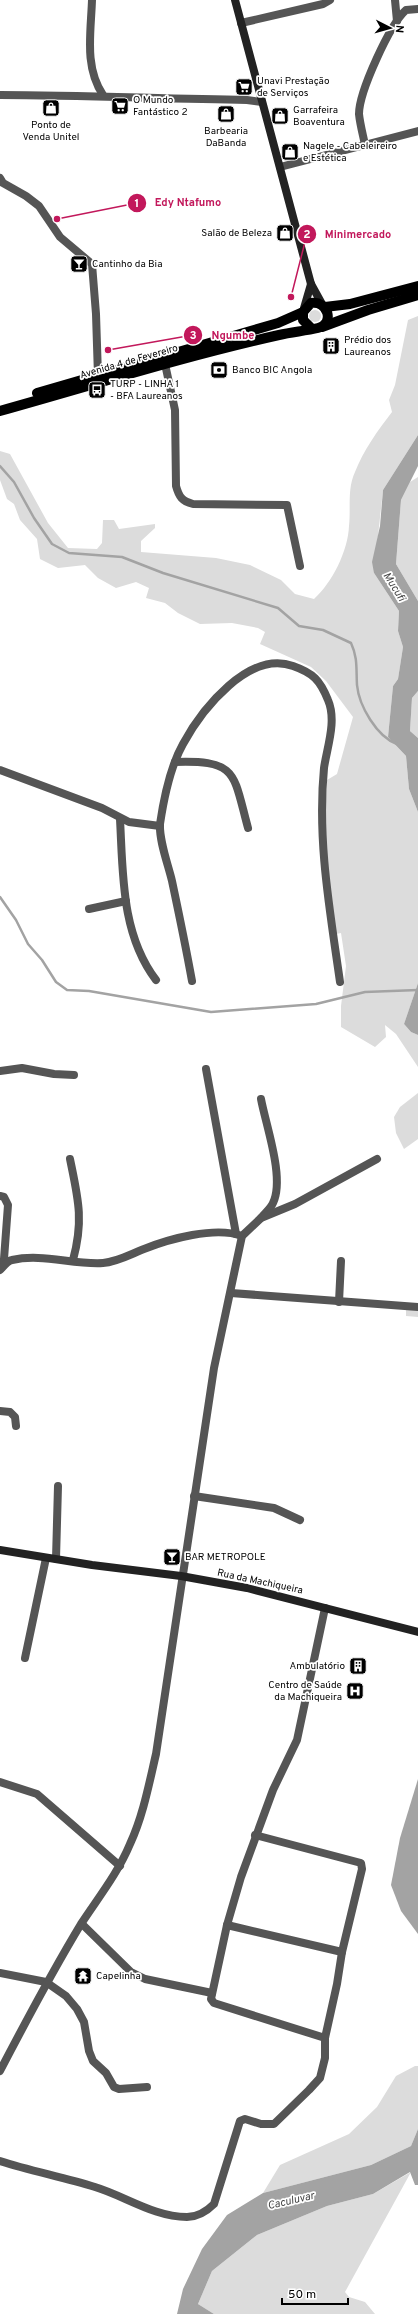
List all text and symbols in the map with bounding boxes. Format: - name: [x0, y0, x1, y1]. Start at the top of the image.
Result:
- north arrow: [370, 8, 410, 48]
- text: N: [392, 24, 406, 34]
- place label: Unavi Prestação de Serviços: [257, 75, 330, 100]
- supermarket icon: Unavi Prestação de Serviços: [234, 77, 254, 97]
- place label: O Mundo Fantástico 2: [133, 94, 188, 119]
- supermarket icon: O Mundo Fantástico 2: [110, 96, 130, 116]
- shop icon: Ponto de Venda Unitel: [41, 98, 61, 118]
- shop icon: Barbearia DaBanda: [216, 104, 236, 124]
- place label: Garrafeira Boaventura: [293, 104, 345, 129]
- shop icon: Garrafeira Boaventura: [270, 106, 290, 126]
- place label: Ponto de Venda Unitel: [23, 119, 79, 144]
- place label: Barbearia DaBanda: [204, 125, 248, 150]
- place label: Nagele - Cabeleireiro e Estética: [303, 140, 397, 165]
- shop icon: Nagele - Cabeleireiro e Estética: [280, 142, 300, 162]
- callout: Edy Ntafumo: [127, 191, 229, 214]
- text: 1: [135, 196, 139, 212]
- text: Edy Ntafumo: [155, 196, 221, 210]
- callout: Minimercado: [297, 222, 399, 245]
- shop icon: Salão de Beleza: [275, 223, 295, 243]
- place label: Salão de Beleza: [201, 227, 272, 240]
- text: 2: [303, 227, 311, 243]
- text: Minimercado: [325, 228, 391, 242]
- bar icon: Cantinho da Bia: [69, 254, 89, 274]
- place label: Cantinho da Bia: [92, 258, 162, 271]
- callout: Ngumbe: [183, 324, 262, 347]
- text: 3: [189, 328, 197, 344]
- text: Ngumbe: [212, 329, 254, 343]
- place label: Prédio dos Laureanos: [344, 334, 392, 359]
- building icon: Prédio dos Laureanos: [321, 336, 341, 356]
- street label: Avenida 4 de Fevereiro: [78, 342, 180, 382]
- bank icon: Banco BIC Angola: [209, 360, 229, 380]
- place label: Banco BIC Angola: [232, 364, 312, 377]
- place label: TURP - LINHA 1 - BFA Laureanos: [110, 378, 183, 403]
- bus stop icon: TURP - LINHA 1 - BFA Laureanos: [87, 380, 107, 400]
- water label: Mucufi: [380, 570, 409, 605]
- bar icon: BAR METROPOLE: [162, 1547, 182, 1567]
- place label: BAR METROPOLE: [185, 1551, 266, 1564]
- street label: Rua da Machiqueira: [216, 1567, 304, 1597]
- building icon: Ambulatório: [348, 1656, 368, 1676]
- place label: Ambulatório: [290, 1660, 345, 1673]
- place label: Centro de Saúde da Machiqueira: [268, 1679, 342, 1704]
- hospital icon: Centro de Saúde da Machiqueira: [345, 1681, 365, 1701]
- temple icon: Capelinha: [73, 1966, 93, 1986]
- place label: Capelinha: [96, 1970, 141, 1983]
- water label: Caculuvar: [266, 2189, 317, 2213]
- scale bar: [282, 2280, 348, 2306]
- text: 50 m: [288, 2287, 316, 2303]

